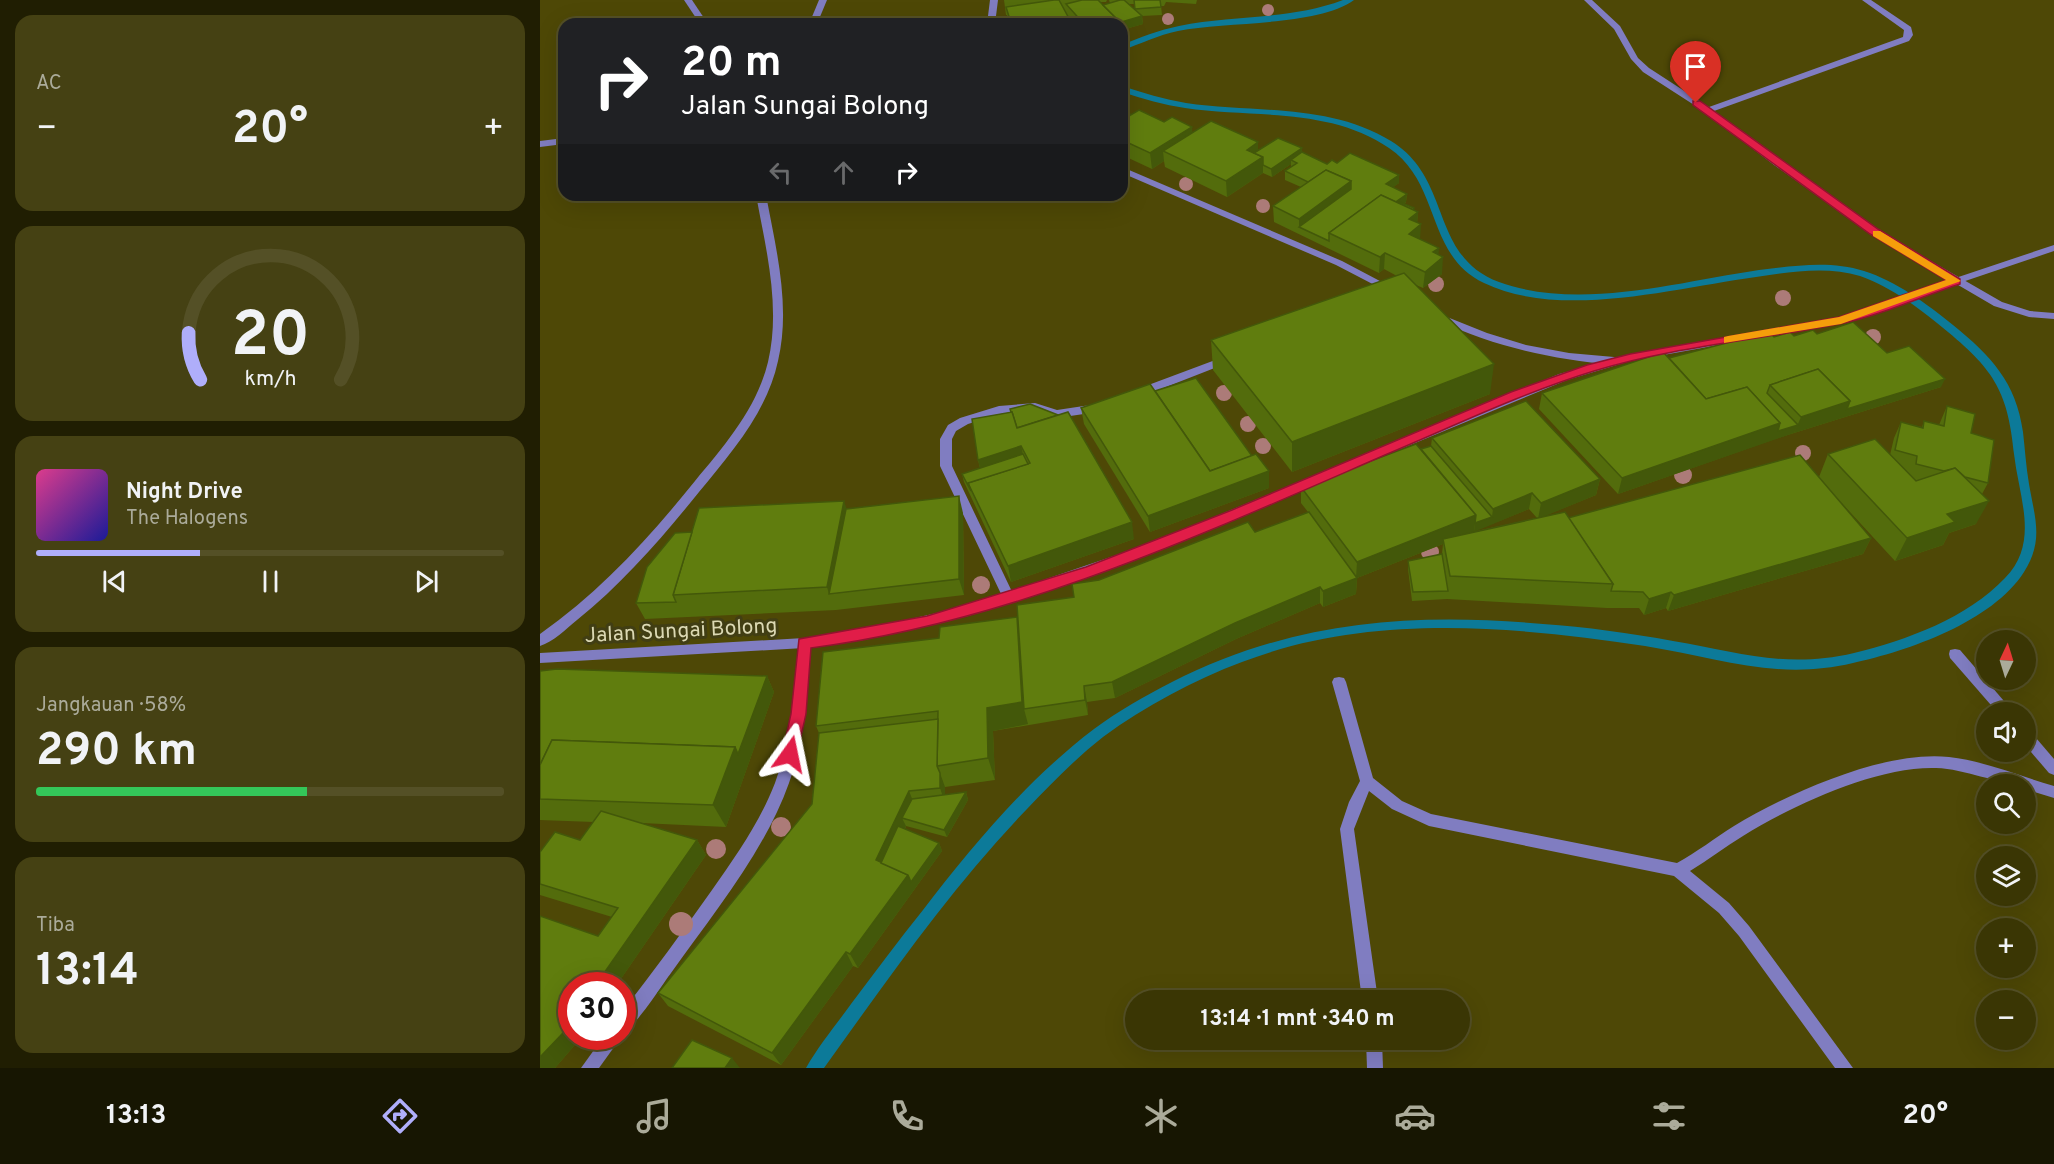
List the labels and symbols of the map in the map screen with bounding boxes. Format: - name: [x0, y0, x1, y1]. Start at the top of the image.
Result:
- pin: [1670, 41, 1721, 103]
- street label: Jalan Sungai Bolong: [584, 613, 778, 650]
- north arrow: [1976, 630, 2036, 690]
- position arrow: [758, 722, 822, 786]
- speed limit sign: 30: [558, 972, 636, 1050]

